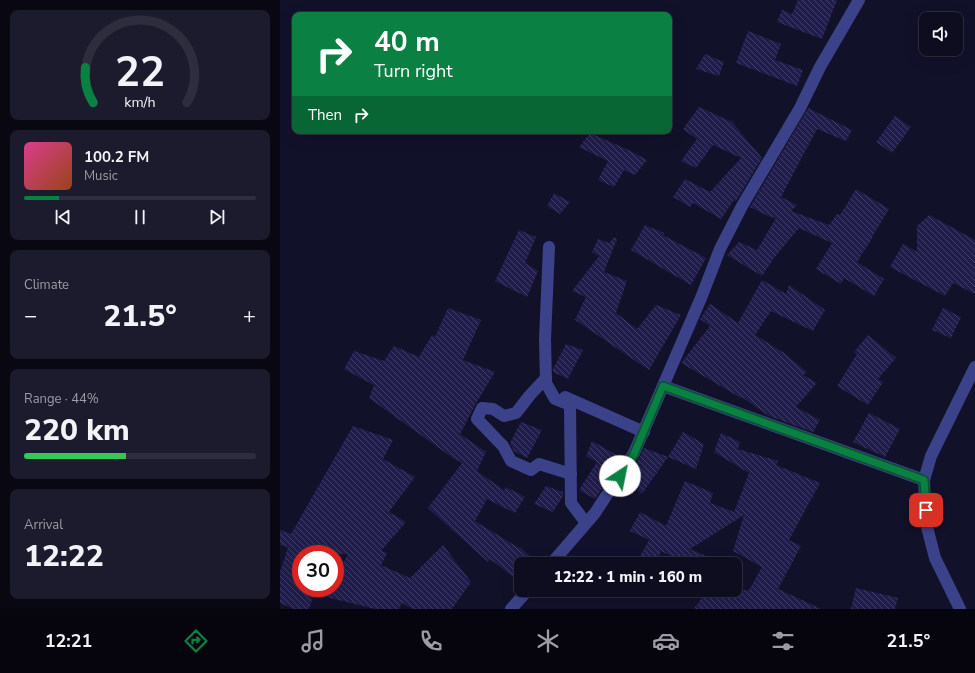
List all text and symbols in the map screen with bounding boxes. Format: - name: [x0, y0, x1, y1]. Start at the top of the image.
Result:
- map controls: [919, 12, 963, 56]
- button: sound: [919, 12, 963, 56]
- text: 40 m: [374, 23, 440, 61]
- icon: right: [308, 28, 360, 80]
- text: 22: [115, 44, 165, 101]
- text: Turn right: [374, 59, 453, 83]
- text: km/h: [124, 92, 156, 111]
- icon: right: [350, 104, 372, 126]
- text: Then: [308, 105, 342, 125]
- text: 100.2 FM: [84, 147, 149, 167]
- text: Music: [84, 167, 118, 185]
- icon: previous: [52, 206, 74, 228]
- icon: pause: [129, 206, 151, 228]
- icon: next: [206, 206, 228, 228]
- text: Climate: [24, 276, 69, 294]
- text: 21.5°: [103, 296, 177, 337]
- text: −: [24, 301, 37, 331]
- text: +: [243, 301, 256, 331]
- text: Range · 44%: [24, 390, 99, 408]
- text: 220 km: [24, 410, 130, 451]
- position arrow: [599, 455, 641, 497]
- pin: [909, 493, 943, 527]
- icon: arrive: [915, 499, 937, 521]
- text: Arrival: [24, 516, 63, 534]
- text: 12:22: [24, 536, 104, 577]
- speed limit sign: 30: [292, 545, 344, 597]
- text: 12:22 · 1 min · 160 m: [554, 567, 702, 587]
- icon: directions: [182, 627, 210, 655]
- icon: music: [299, 627, 327, 655]
- icon: phone: [417, 627, 445, 655]
- icon: climate: [534, 627, 562, 655]
- icon: car: [652, 627, 680, 655]
- icon: filters: [769, 627, 797, 655]
- text: 12:21: [45, 629, 92, 653]
- text: 21.5°: [887, 629, 930, 653]

